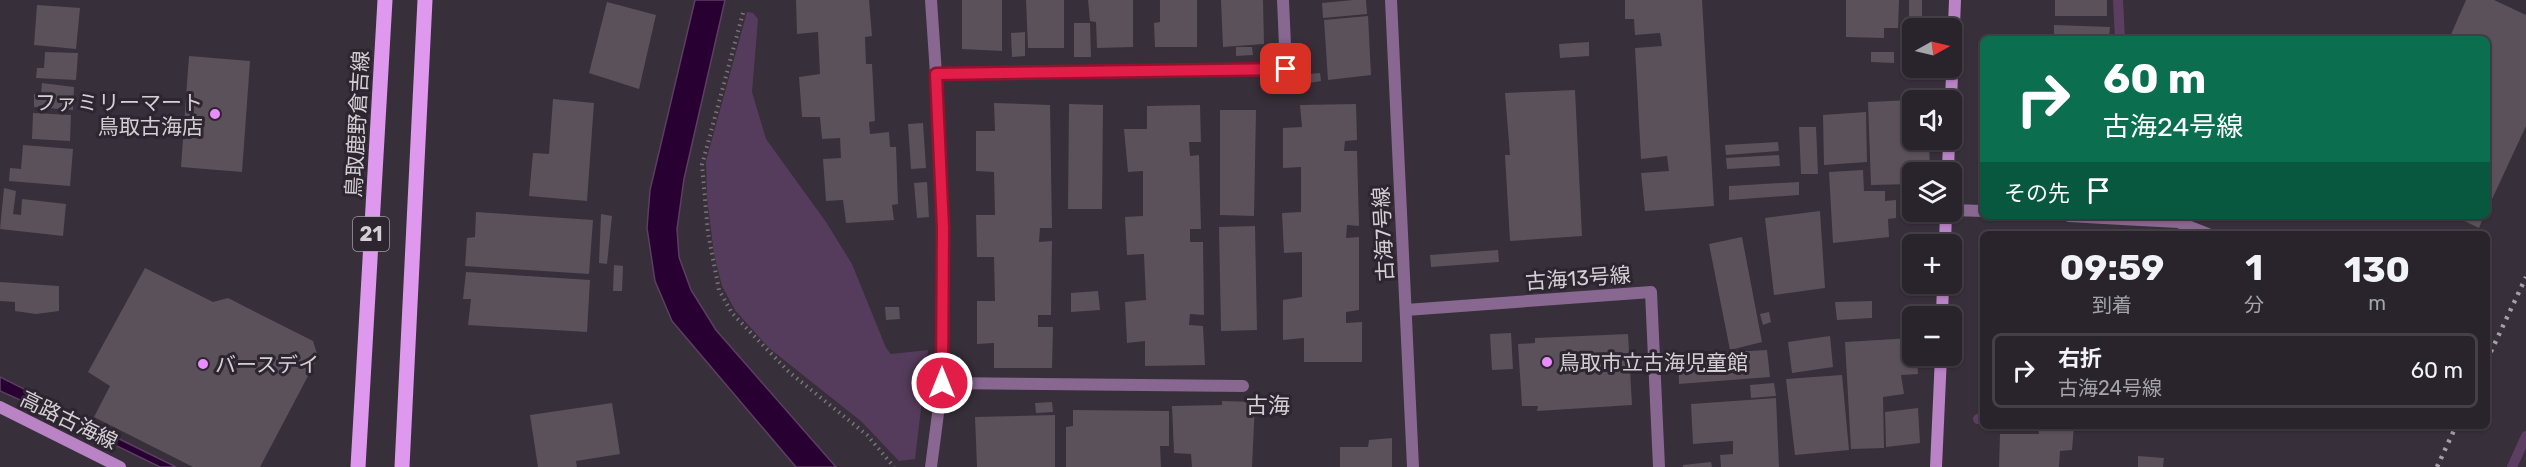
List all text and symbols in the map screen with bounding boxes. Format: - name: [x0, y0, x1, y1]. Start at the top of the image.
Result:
- north arrow: [1902, 18, 1962, 78]
- map controls: [1902, 18, 1962, 366]
- pin: [1260, 43, 1311, 94]
- street label: 鳥取鹿野倉吉線: [341, 50, 373, 198]
- icon: arrive: [1269, 52, 1302, 85]
- text: 60 m: [2103, 54, 2206, 104]
- icon: right: [2004, 60, 2082, 138]
- place label: ファミリーマート 鳥取古海店: [35, 90, 203, 139]
- button: sound: [1902, 90, 1962, 150]
- marker: ファミリーマート 鳥取古海店: [208, 107, 222, 121]
- text: 古海24号線: [2103, 111, 2243, 143]
- button: layers: [1902, 162, 1962, 222]
- icon: arrive: [2082, 174, 2115, 207]
- text: その先: [2004, 180, 2070, 207]
- street label: 古海7号線: [1368, 186, 1398, 282]
- road number: 21: [353, 217, 389, 251]
- button: +: [1902, 234, 1962, 294]
- text: 09:59: [2060, 246, 2164, 289]
- text: 1: [2245, 246, 2263, 289]
- text: 130: [2344, 248, 2410, 291]
- street label: 古海13号線: [1524, 262, 1632, 294]
- text: m: [2368, 291, 2386, 315]
- text: 到着: [2092, 293, 2132, 317]
- text: 分: [2244, 293, 2264, 317]
- button: −: [1902, 306, 1962, 366]
- text: 右折: [2058, 345, 2102, 372]
- place label: 鳥取市立古海児童館: [1559, 350, 1748, 375]
- position arrow: [910, 351, 974, 415]
- place label: バースデイ: [215, 352, 319, 377]
- icon: right: [2007, 354, 2040, 387]
- marker: 鳥取市立古海児童館: [1540, 355, 1554, 369]
- marker: バースデイ: [196, 357, 210, 371]
- text: 60 m: [2411, 357, 2463, 384]
- text: 古海24号線: [2058, 376, 2162, 400]
- street label: 高路古海線: [16, 386, 122, 454]
- district label: 古海: [1246, 392, 1290, 419]

